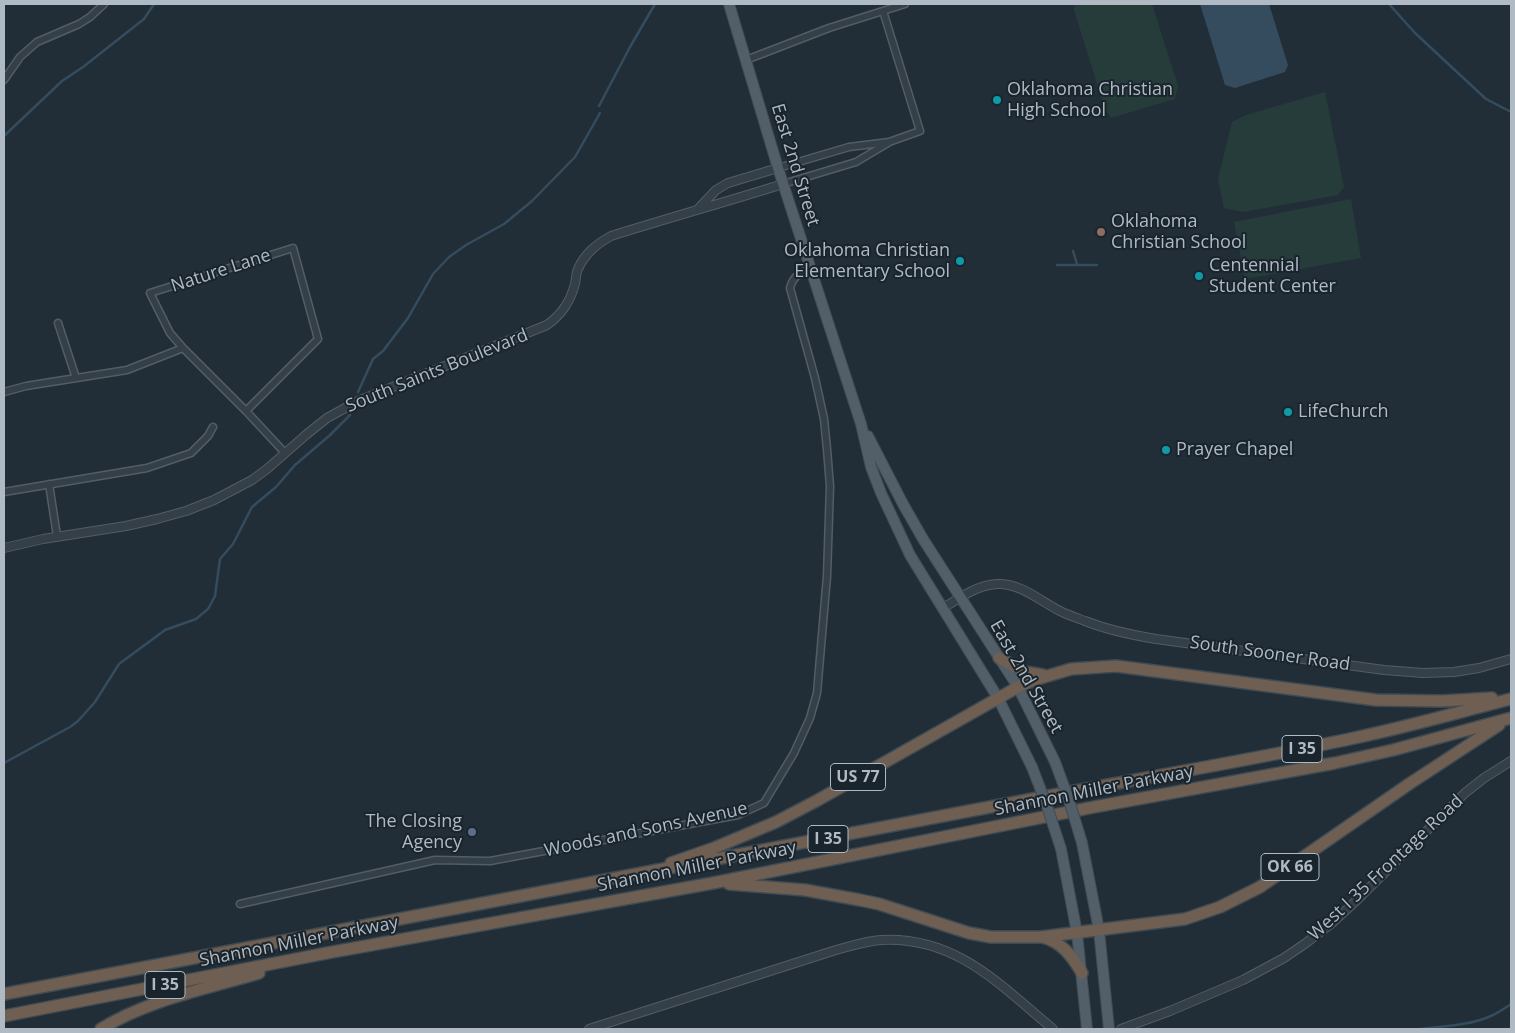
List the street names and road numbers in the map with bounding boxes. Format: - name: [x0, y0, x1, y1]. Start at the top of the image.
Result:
- street label: East 2nd Street: [766, 101, 824, 229]
- street label: Nature Lane: [168, 245, 274, 297]
- street label: South Saints Boulevard: [343, 325, 531, 417]
- street label: East 2nd Street: [985, 617, 1067, 737]
- street label: South Sooner Road: [1189, 632, 1351, 676]
- road number: I 35: [1282, 736, 1322, 762]
- street label: Shannon Miller Parkway: [993, 761, 1195, 821]
- road number: US 77: [830, 764, 886, 790]
- street label: West I 35 Frontage Road: [1304, 791, 1468, 945]
- street label: Woods and Sons Avenue: [543, 798, 749, 862]
- road number: I 35: [808, 826, 848, 852]
- street label: Shannon Miller Parkway: [596, 837, 798, 897]
- road number: OK 66: [1261, 854, 1319, 880]
- street label: Shannon Miller Parkway: [198, 912, 400, 972]
- road number: I 35: [145, 972, 185, 998]

